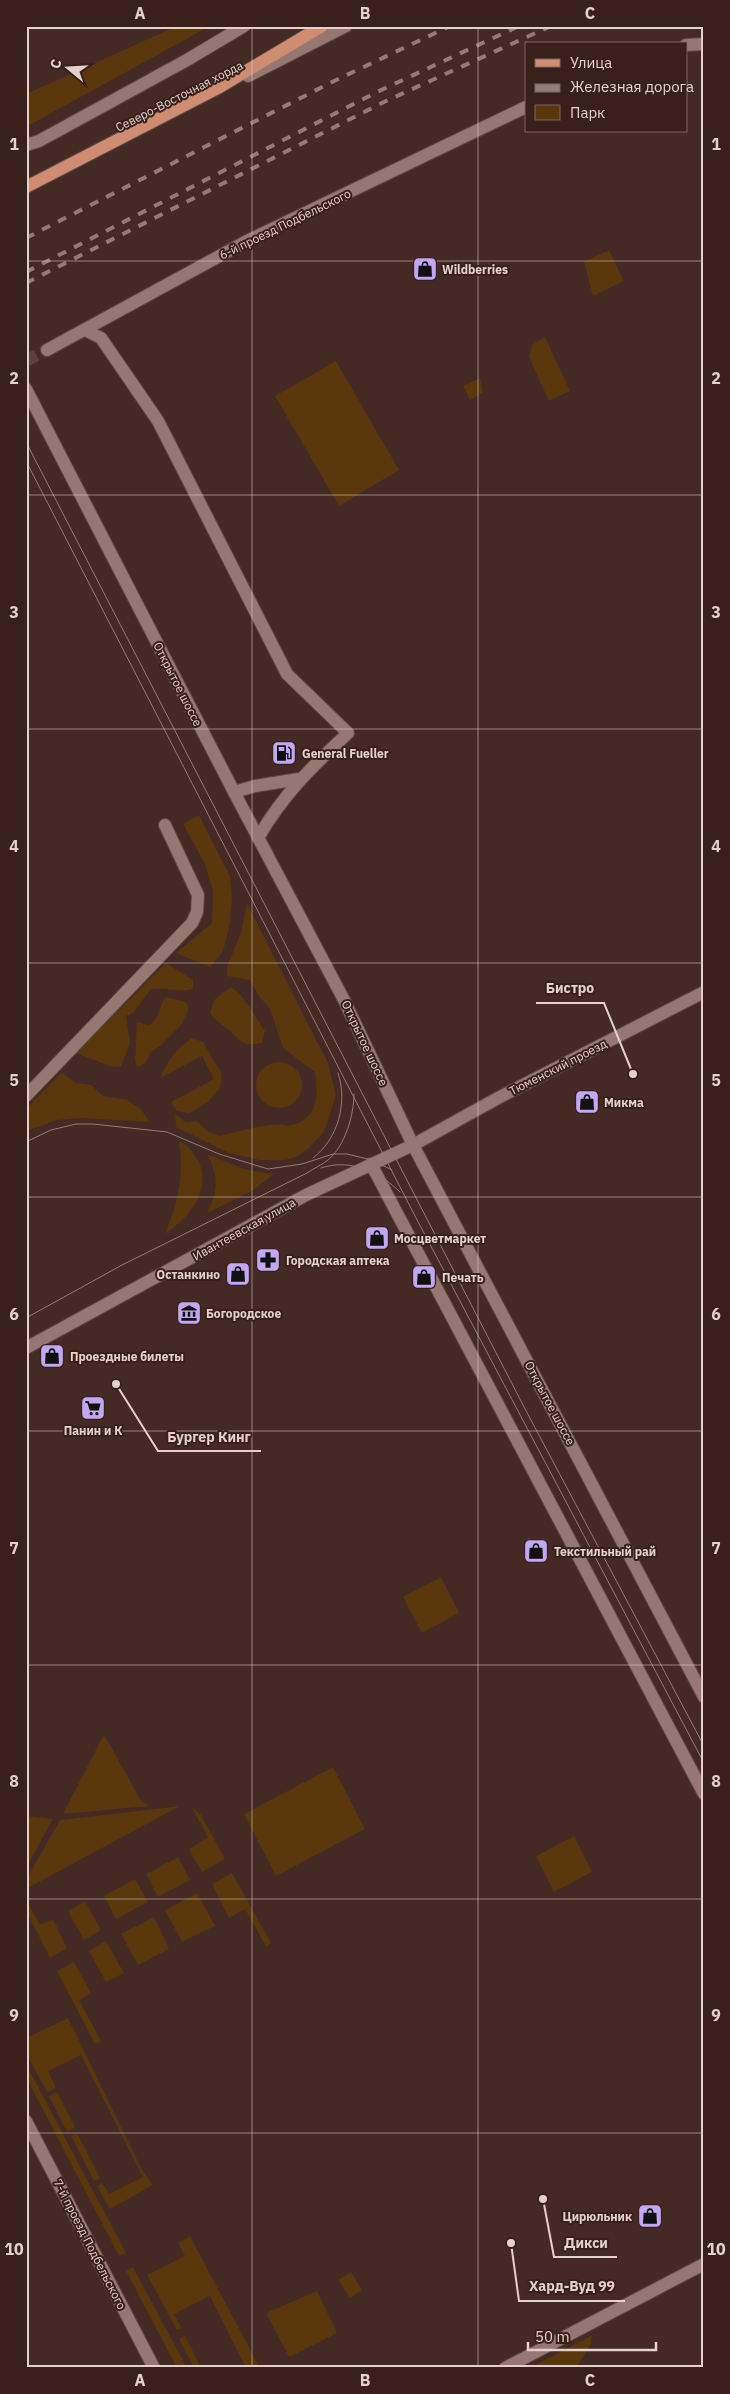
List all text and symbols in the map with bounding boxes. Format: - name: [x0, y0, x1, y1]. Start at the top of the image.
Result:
- text: A: [135, 3, 146, 23]
- text: B: [360, 3, 371, 23]
- text: C: [585, 3, 595, 23]
- north arrow: [42, 42, 92, 92]
- legend: [525, 42, 688, 132]
- text: Улица: [570, 53, 612, 72]
- text: С: [46, 57, 66, 71]
- street label: Северо-Восточная хорда: [113, 57, 246, 135]
- text: Железная дорога: [570, 77, 694, 96]
- text: Парк: [570, 103, 605, 122]
- text: 1: [9, 134, 19, 154]
- text: 1: [711, 134, 721, 154]
- street label: 6-й проезд Подбельского: [217, 185, 353, 262]
- shop icon: Wildberries: [412, 256, 438, 282]
- place label: Wildberries: [442, 262, 508, 277]
- text: 2: [9, 368, 19, 388]
- text: 2: [711, 368, 721, 388]
- text: 3: [9, 602, 19, 622]
- text: 3: [711, 602, 721, 622]
- street label: Открытое шоссе: [150, 639, 206, 729]
- fuel station icon: General Fueller: [271, 740, 297, 766]
- place label: General Fueller: [302, 746, 389, 761]
- text: 4: [9, 836, 19, 856]
- text: 4: [711, 836, 721, 856]
- callout: Бистро: [536, 974, 604, 1003]
- text: Бистро: [546, 979, 594, 997]
- street label: Открытое шоссе: [339, 998, 392, 1089]
- street label: Тюменский проезд: [507, 1036, 609, 1098]
- text: 5: [9, 1070, 19, 1090]
- text: 5: [711, 1070, 721, 1090]
- shop icon: Микма: [574, 1089, 600, 1115]
- place label: Микма: [604, 1095, 644, 1110]
- street label: Ивантеевская улица: [190, 1194, 299, 1264]
- shop icon: Мосцветмаркет: [364, 1225, 390, 1251]
- place label: Мосцветмаркет: [394, 1231, 486, 1246]
- pharmacy icon: Городская аптека: [255, 1247, 281, 1273]
- place label: Городская аптека: [286, 1253, 390, 1268]
- shop icon: Останкино: [225, 1261, 251, 1287]
- shop icon: Печать: [411, 1264, 437, 1290]
- place label: Останкино: [157, 1267, 220, 1282]
- place label: Печать: [442, 1270, 484, 1285]
- museum icon: Богородское: [176, 1300, 202, 1326]
- text: 6: [9, 1304, 19, 1324]
- text: 6: [711, 1304, 721, 1324]
- place label: Богородское: [206, 1306, 281, 1321]
- shop icon: Проездные билеты: [39, 1343, 65, 1369]
- place label: Проездные билеты: [70, 1349, 184, 1364]
- street label: Открытое шоссе: [522, 1358, 579, 1448]
- supermarket icon: Панин и К: [80, 1395, 106, 1421]
- callout: Бургер Кинг: [158, 1422, 261, 1451]
- place label: Панин и К: [64, 1423, 122, 1438]
- text: Бургер Кинг: [167, 1428, 251, 1446]
- text: 7: [9, 1538, 19, 1558]
- shop icon: Текстильный рай: [523, 1538, 549, 1564]
- text: 7: [711, 1538, 721, 1558]
- place label: Текстильный рай: [554, 1544, 656, 1559]
- text: 8: [9, 1771, 19, 1791]
- text: 8: [711, 1771, 721, 1791]
- text: 9: [9, 2005, 19, 2025]
- text: 9: [711, 2005, 721, 2025]
- street label: 7-й проезд Подбельского: [51, 2176, 130, 2312]
- shop icon: Цирюльник: [637, 2203, 663, 2229]
- place label: Цирюльник: [562, 2209, 632, 2224]
- callout: Дикси: [554, 2228, 617, 2257]
- text: Дикси: [564, 2234, 608, 2252]
- text: 10: [4, 2239, 24, 2259]
- text: 10: [706, 2239, 726, 2259]
- callout: Хард-Вуд 99: [519, 2272, 625, 2301]
- text: Хард-Вуд 99: [529, 2277, 615, 2295]
- scale bar: [528, 2319, 655, 2351]
- text: 50 m: [535, 2327, 570, 2346]
- text: A: [135, 2370, 146, 2390]
- text: B: [360, 2370, 371, 2390]
- text: C: [585, 2370, 595, 2390]

